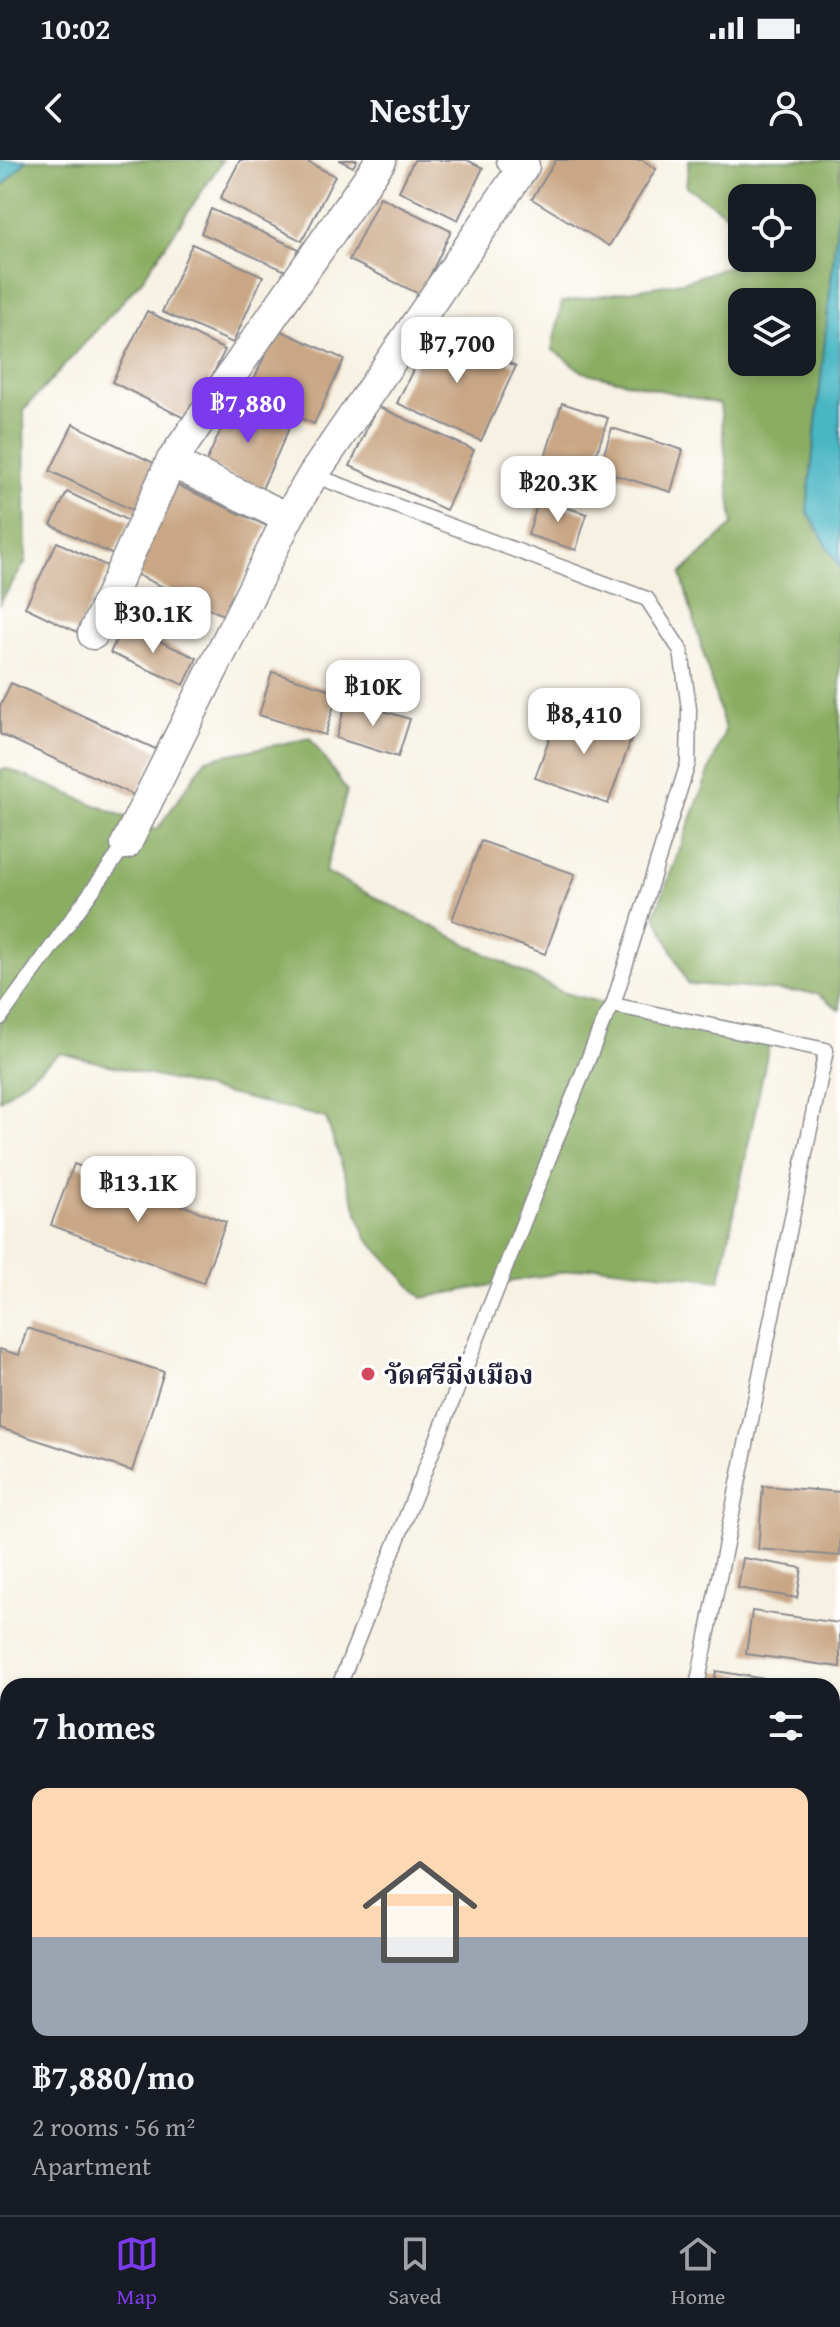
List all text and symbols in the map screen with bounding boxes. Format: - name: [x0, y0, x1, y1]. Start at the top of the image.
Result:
- text: 10:02: [40, 6, 111, 50]
- text: Nestly: [370, 82, 470, 135]
- icon: back: [32, 86, 76, 130]
- icon: person: [764, 86, 808, 130]
- map controls: [728, 184, 816, 376]
- button: locate: [728, 184, 816, 272]
- button: layers: [728, 288, 816, 376]
- pin: ฿7,700: [392, 317, 522, 385]
- text: ฿7,700: [419, 323, 495, 362]
- pin: ฿7,880: [183, 377, 313, 445]
- text: ฿7,880: [210, 383, 286, 422]
- pin: ฿20.3K: [493, 456, 623, 524]
- text: ฿20.3K: [519, 462, 597, 501]
- pin: ฿30.1K: [88, 587, 218, 655]
- text: ฿30.1K: [114, 593, 192, 632]
- pin: ฿10K: [326, 660, 420, 728]
- text: ฿10K: [344, 666, 402, 705]
- pin: ฿8,410: [519, 688, 649, 756]
- text: ฿8,410: [546, 694, 622, 733]
- pin: ฿13.1K: [73, 1156, 203, 1224]
- text: ฿13.1K: [99, 1162, 177, 1201]
- place label: วัดศรีมิ่งเมือง: [384, 1355, 533, 1394]
- marker: วัดศรีมิ่งเมือง: [359, 1365, 377, 1383]
- text: 7 homes: [32, 1702, 156, 1751]
- icon: filters: [764, 1704, 808, 1748]
- icon: home: [348, 1840, 492, 1984]
- text: ฿7,880/mo: [32, 2052, 195, 2101]
- text: 2 rooms · 56 m²: [32, 2107, 195, 2146]
- text: Apartment: [32, 2146, 151, 2185]
- tab: Map: [115, 2232, 159, 2312]
- tab: Saved: [388, 2232, 442, 2312]
- tab: Home: [671, 2232, 725, 2312]

